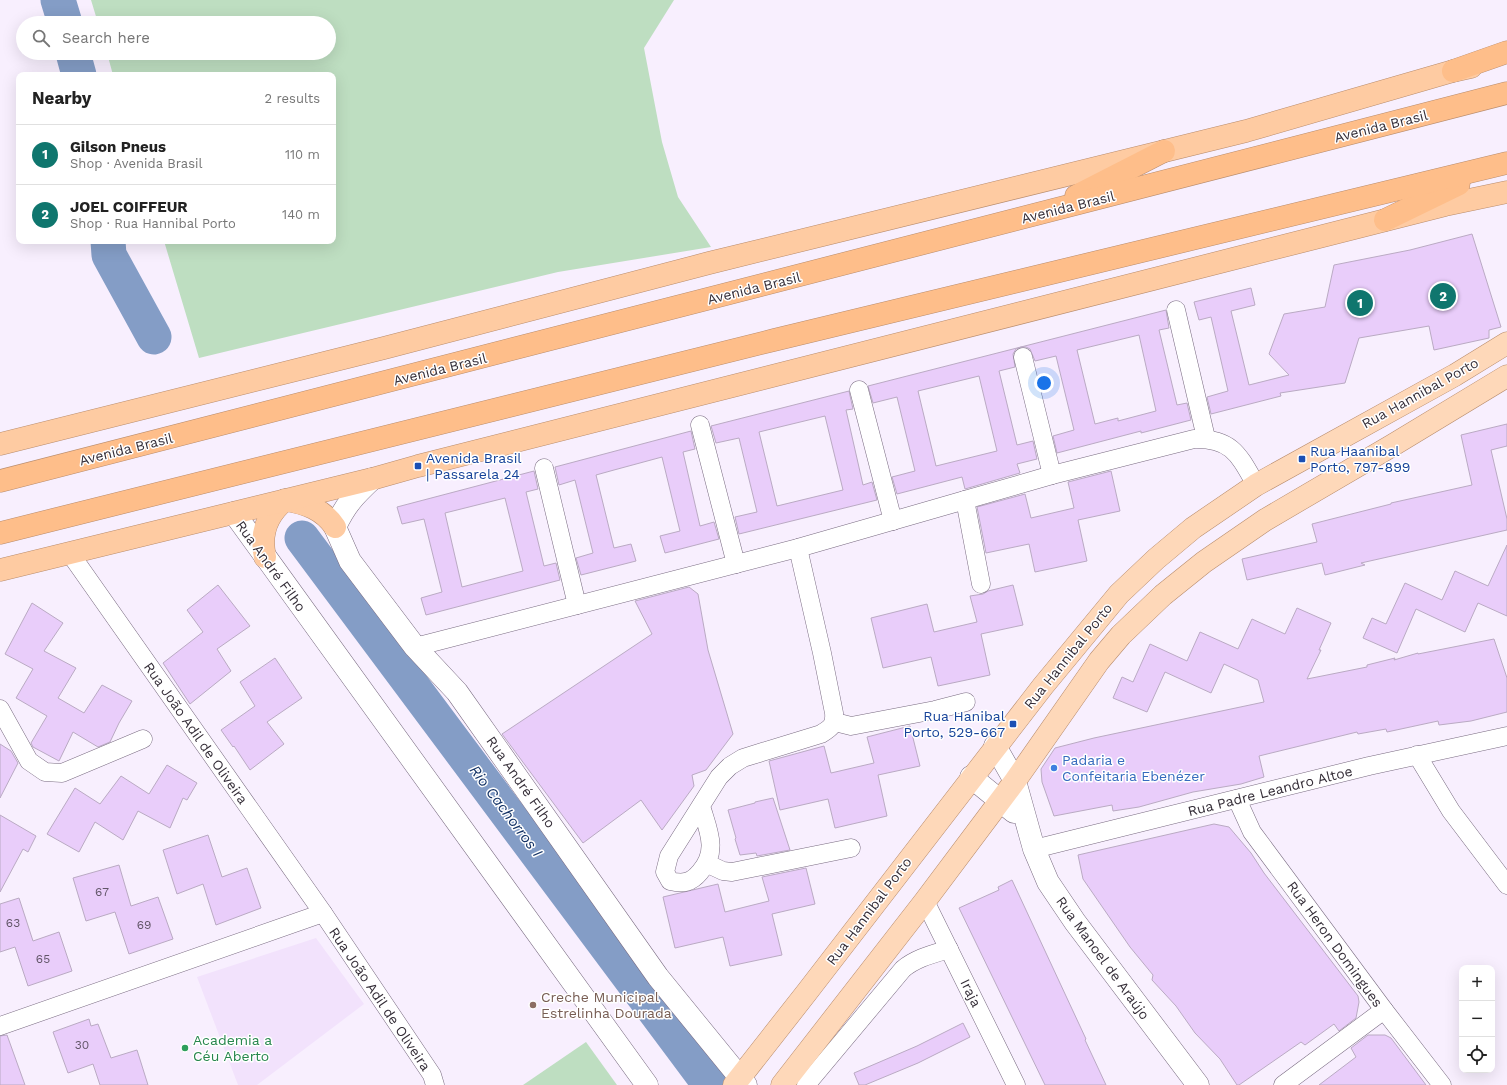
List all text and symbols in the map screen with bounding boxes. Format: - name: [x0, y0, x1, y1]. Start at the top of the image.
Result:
- search box: [16, 16, 336, 60]
- icon: search: [30, 27, 52, 49]
- text: Search here: [62, 29, 150, 47]
- text: Nearby: [32, 88, 91, 108]
- text: 2 results: [265, 91, 320, 106]
- street label: Avenida Brasil: [1333, 106, 1430, 145]
- text: Gilson Pneus: [70, 138, 166, 156]
- text: 1: [42, 147, 48, 162]
- text: 110 m: [285, 147, 320, 162]
- text: Shop · Avenida Brasil: [70, 156, 202, 171]
- street label: Avenida Brasil: [1020, 187, 1117, 226]
- text: JOEL COIFFEUR: [70, 198, 188, 216]
- text: 2: [41, 207, 49, 222]
- text: 140 m: [282, 207, 320, 222]
- text: Shop · Rua Hannibal Porto: [70, 216, 236, 231]
- street label: Avenida Brasil: [706, 268, 803, 307]
- pin: 2: [1430, 281, 1456, 311]
- pin: 1: [1347, 288, 1373, 318]
- street label: Avenida Brasil: [392, 349, 489, 388]
- street label: Rua Hannibal Porto: [1359, 354, 1481, 432]
- your location: [1034, 373, 1054, 393]
- street label: Avenida Brasil: [78, 429, 175, 468]
- place label: Rua Haanibal Porto, 797-899: [1310, 443, 1410, 475]
- place label: Avenida Brasil | Passarela 24: [426, 450, 522, 482]
- marker: Rua Haanibal Porto, 797-899: [1297, 454, 1307, 464]
- marker: Avenida Brasil | Passarela 24: [413, 461, 423, 471]
- street label: Rua André Filho: [233, 518, 309, 614]
- street label: Rua Hannibal Porto: [1021, 600, 1115, 712]
- street label: Rua João Adil de Oliveira: [141, 659, 251, 807]
- place label: Rua Hanibal Porto, 529-667: [904, 708, 1006, 740]
- marker: Rua Hanibal Porto, 529-667: [1008, 719, 1018, 729]
- street label: Rua André Filho: [483, 733, 559, 831]
- place label: Padaria e Confeitaria Ebenézer: [1062, 752, 1205, 784]
- water label: Rio Cachorros I: [466, 762, 547, 861]
- marker: Padaria e Confeitaria Ebenézer: [1049, 763, 1059, 773]
- street label: Rua Padre Leandro Altoe: [1186, 763, 1354, 819]
- street label: Rua Hannibal Porto: [823, 854, 915, 968]
- street label: Rua Heron Domingues: [1284, 878, 1386, 1010]
- house number: 67: [95, 885, 109, 899]
- street label: Rua Manoel de Araújo: [1053, 893, 1153, 1023]
- house number: 63: [6, 916, 20, 930]
- house number: 69: [137, 918, 151, 932]
- street label: Rua João Adil de Oliveira: [326, 924, 434, 1074]
- house number: 65: [36, 952, 50, 966]
- map controls: [1459, 965, 1495, 1073]
- button: +: [1459, 965, 1495, 1001]
- street label: Iraja: [957, 976, 985, 1010]
- place label: Creche Municipal Estrelinha Dourada: [541, 989, 672, 1021]
- marker: Creche Municipal Estrelinha Dourada: [528, 1000, 538, 1010]
- button: −: [1459, 1001, 1495, 1037]
- place label: Academia a Céu Aberto: [193, 1032, 272, 1064]
- button: locate: [1459, 1037, 1495, 1073]
- house number: 30: [75, 1038, 89, 1052]
- marker: Academia a Céu Aberto: [180, 1043, 190, 1053]

